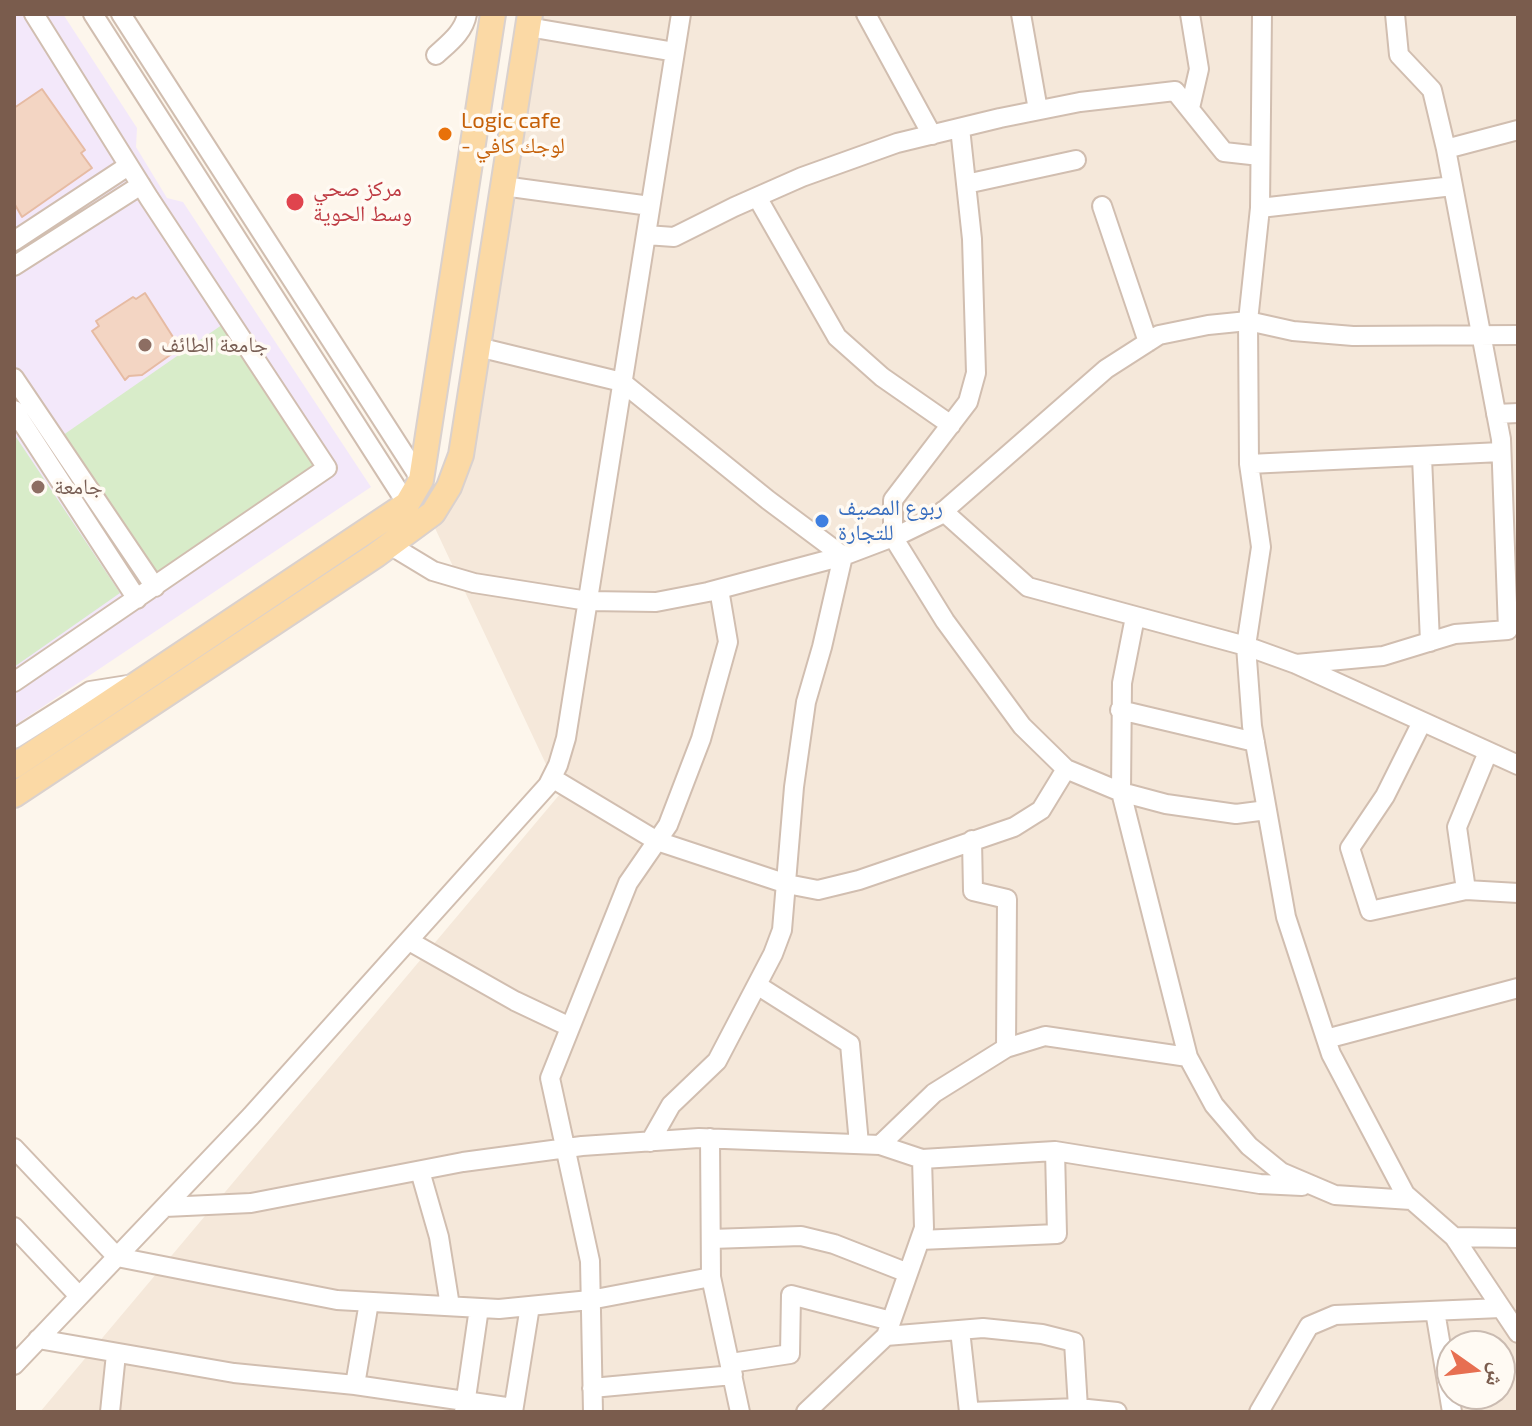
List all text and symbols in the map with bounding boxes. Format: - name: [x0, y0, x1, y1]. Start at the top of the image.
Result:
- place label: Logic cafe - لوجك كافي: [461, 108, 565, 160]
- marker: Logic cafe - لوجك كافي: [436, 125, 454, 143]
- place label: مركز صحي وسط الحوية: [313, 176, 412, 228]
- marker: مركز صحي وسط الحوية: [284, 191, 306, 213]
- place label: جامعة الطائف: [161, 332, 268, 358]
- marker: جامعة الطائف: [136, 336, 154, 354]
- place label: جامعة: [54, 474, 103, 500]
- marker: جامعة: [29, 478, 47, 496]
- place label: ربوع المصيف للتجارة: [838, 495, 943, 546]
- marker: ربوع المصيف للتجارة: [813, 512, 831, 530]
- north arrow: [1436, 1330, 1516, 1410]
- text: ش: [1482, 1361, 1513, 1390]

